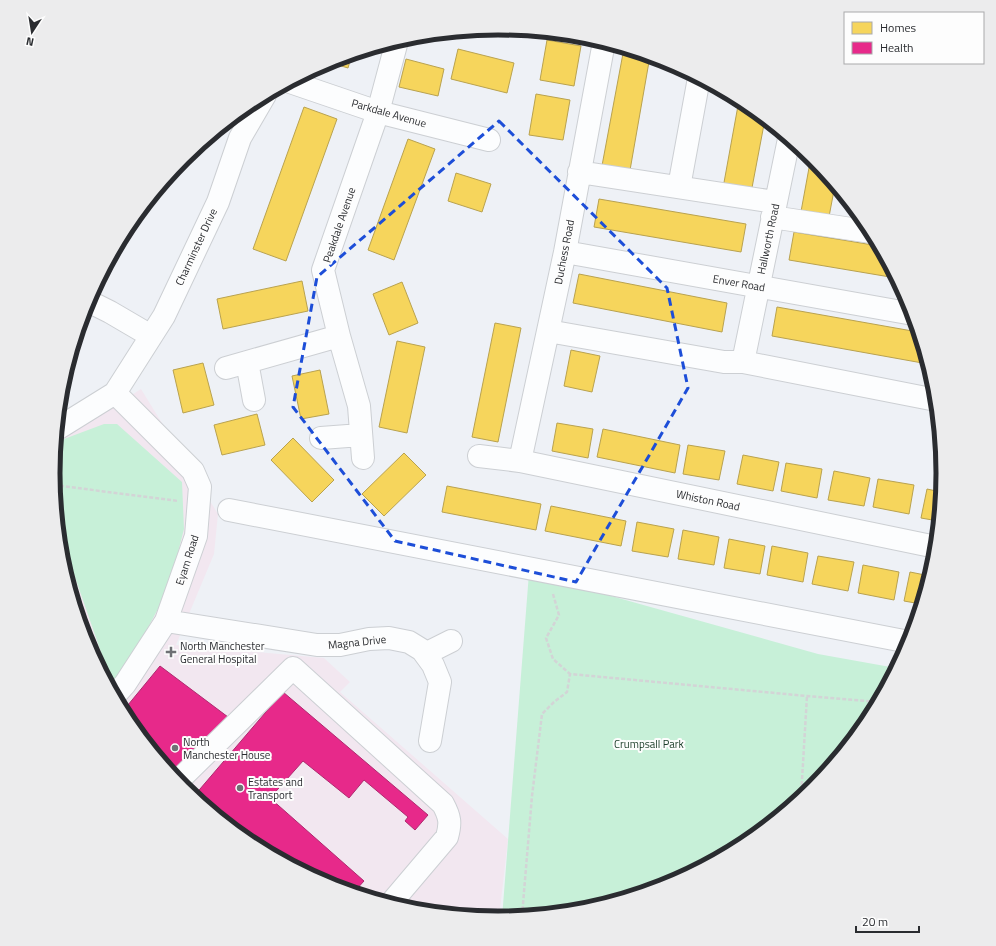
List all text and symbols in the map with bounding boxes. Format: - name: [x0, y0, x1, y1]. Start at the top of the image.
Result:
- north arrow: [12, 12, 52, 52]
- legend: [844, 12, 984, 64]
- text: Homes: [880, 18, 916, 37]
- text: N: [25, 33, 35, 50]
- text: Health: [880, 38, 914, 57]
- street label: Parkdale Avenue: [350, 95, 429, 131]
- street label: Peakdale Avenue: [319, 185, 360, 265]
- street label: Hallworth Road: [753, 202, 783, 276]
- street label: Charminster Drive: [171, 205, 221, 288]
- street label: Duchess Road: [550, 218, 578, 286]
- street label: Enver Road: [712, 271, 767, 295]
- street label: Whiston Road: [675, 485, 742, 515]
- street label: Eyam Road: [171, 533, 203, 587]
- street label: Magna Drive: [327, 631, 387, 653]
- place label: North Manchester General Hospital: [180, 638, 265, 667]
- marker: North Manchester General Hospital: [165, 646, 177, 658]
- place label: North Manchester House: [183, 734, 271, 763]
- park label: Crumpsall Park: [614, 736, 685, 752]
- marker: North Manchester House: [170, 743, 180, 753]
- place label: Estates and Transport: [248, 774, 303, 803]
- marker: Estates and Transport: [235, 783, 245, 793]
- scale bar: [856, 908, 919, 934]
- text: 20 m: [862, 912, 888, 931]

